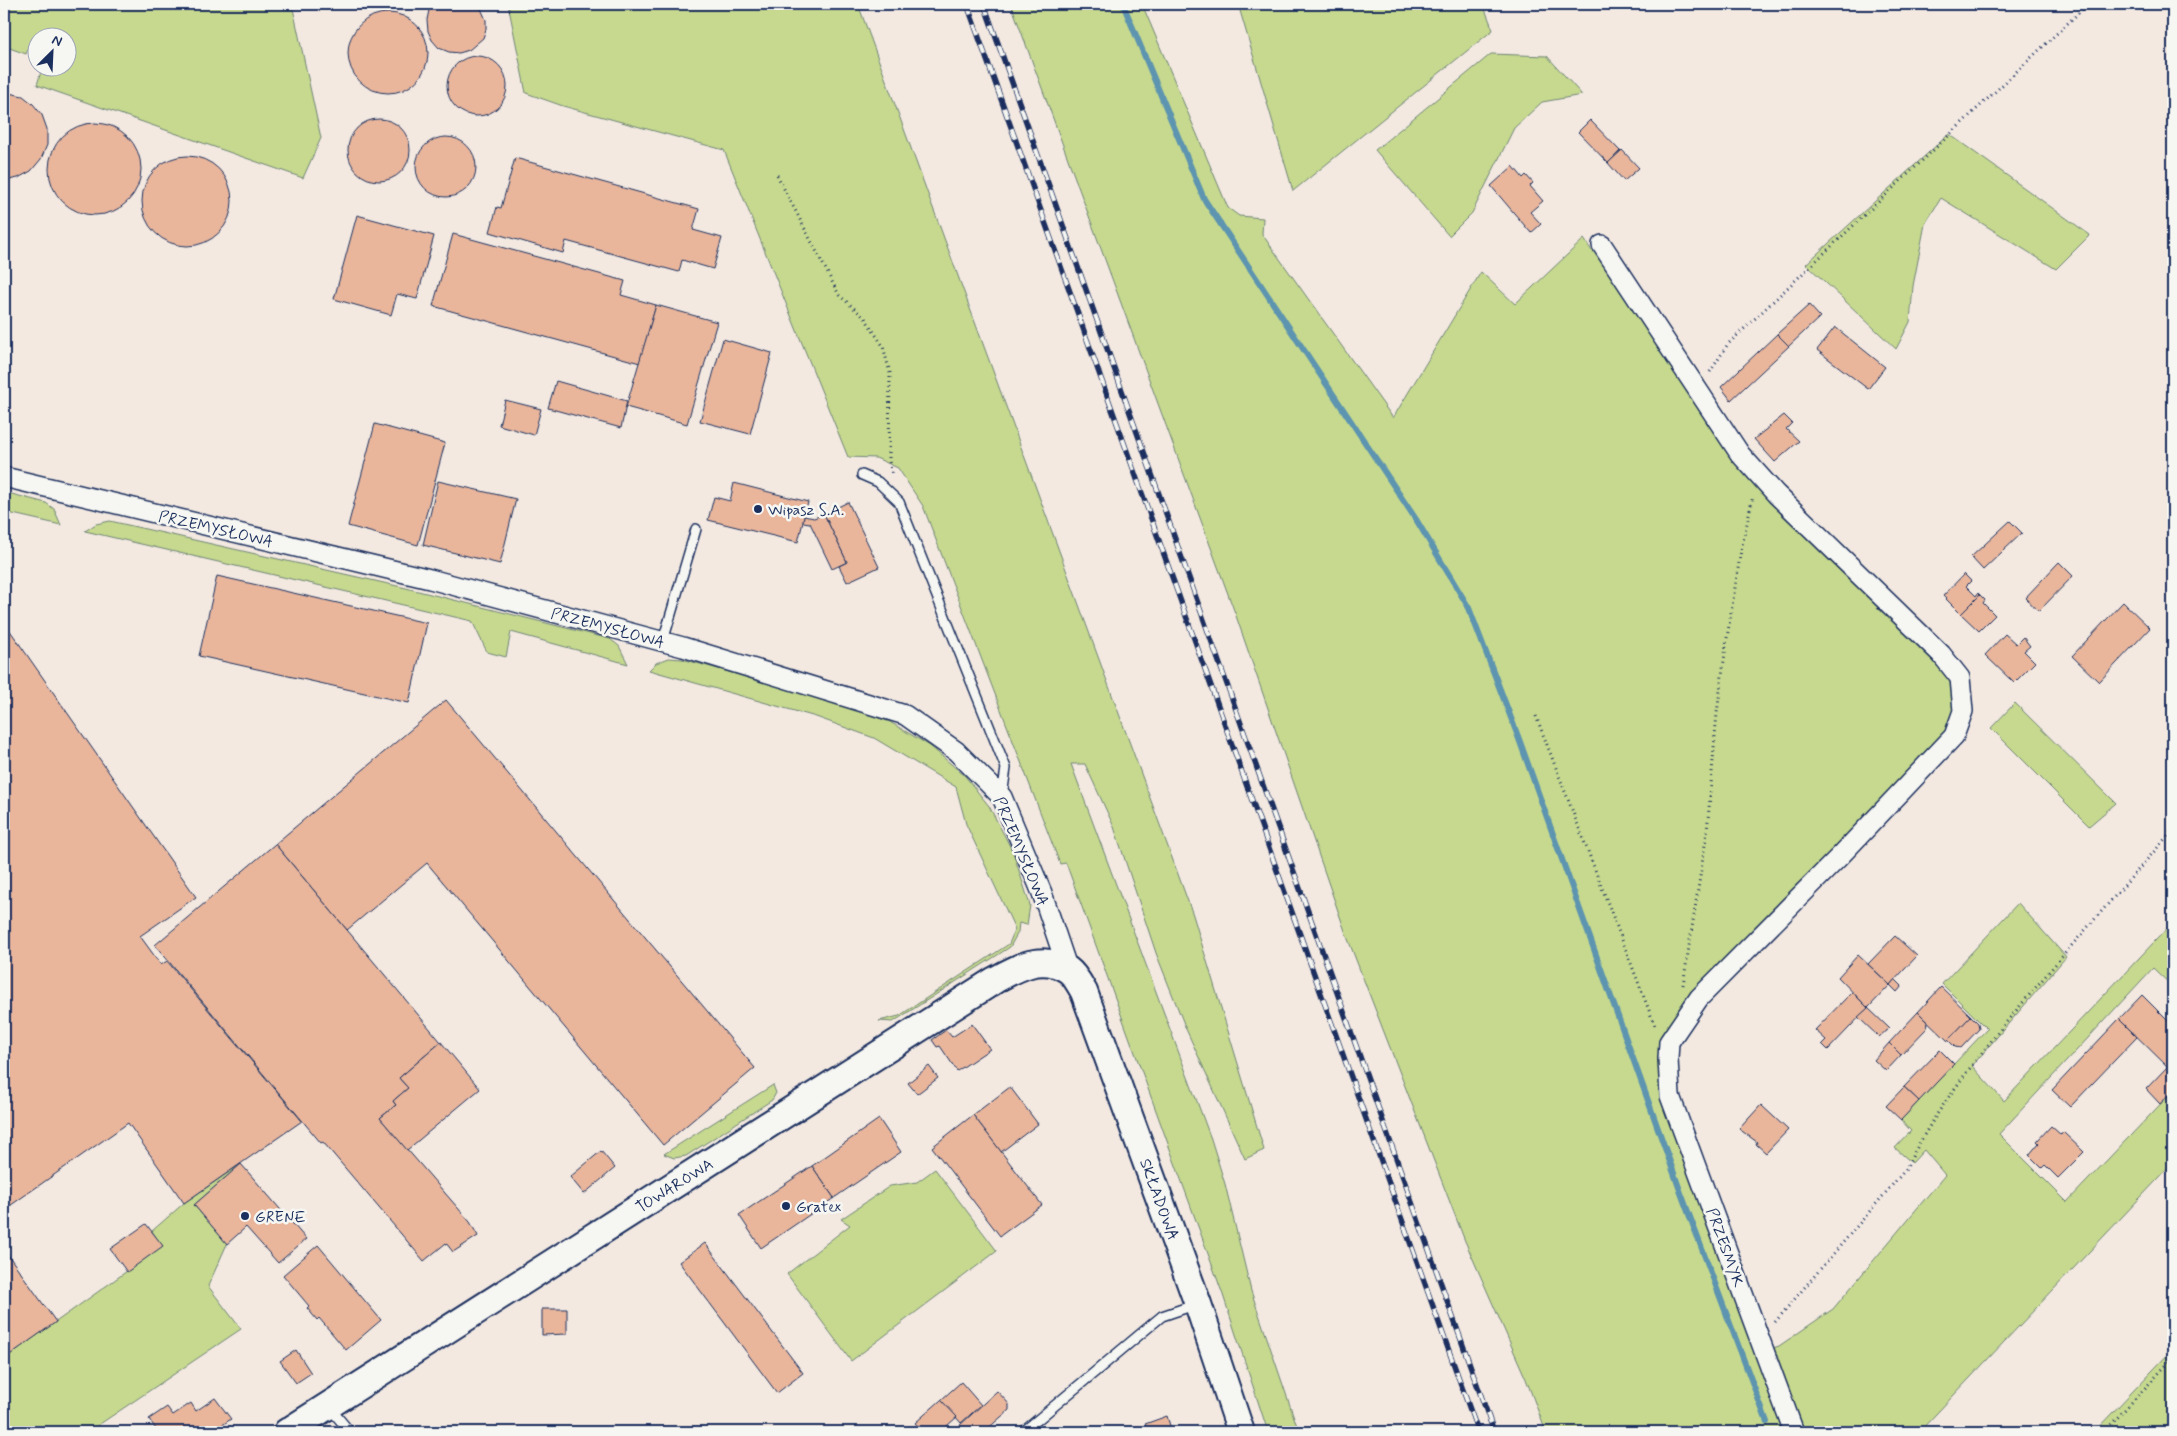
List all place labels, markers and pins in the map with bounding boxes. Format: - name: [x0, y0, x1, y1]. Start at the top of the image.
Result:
- place label: Wipasz S.A.: [768, 500, 844, 521]
- marker: Wipasz S.A.: [752, 503, 764, 515]
- place label: Gratex: [796, 1197, 841, 1218]
- marker: Gratex: [780, 1200, 792, 1212]
- place label: GRENE: [255, 1207, 306, 1228]
- marker: GRENE: [239, 1210, 251, 1222]

